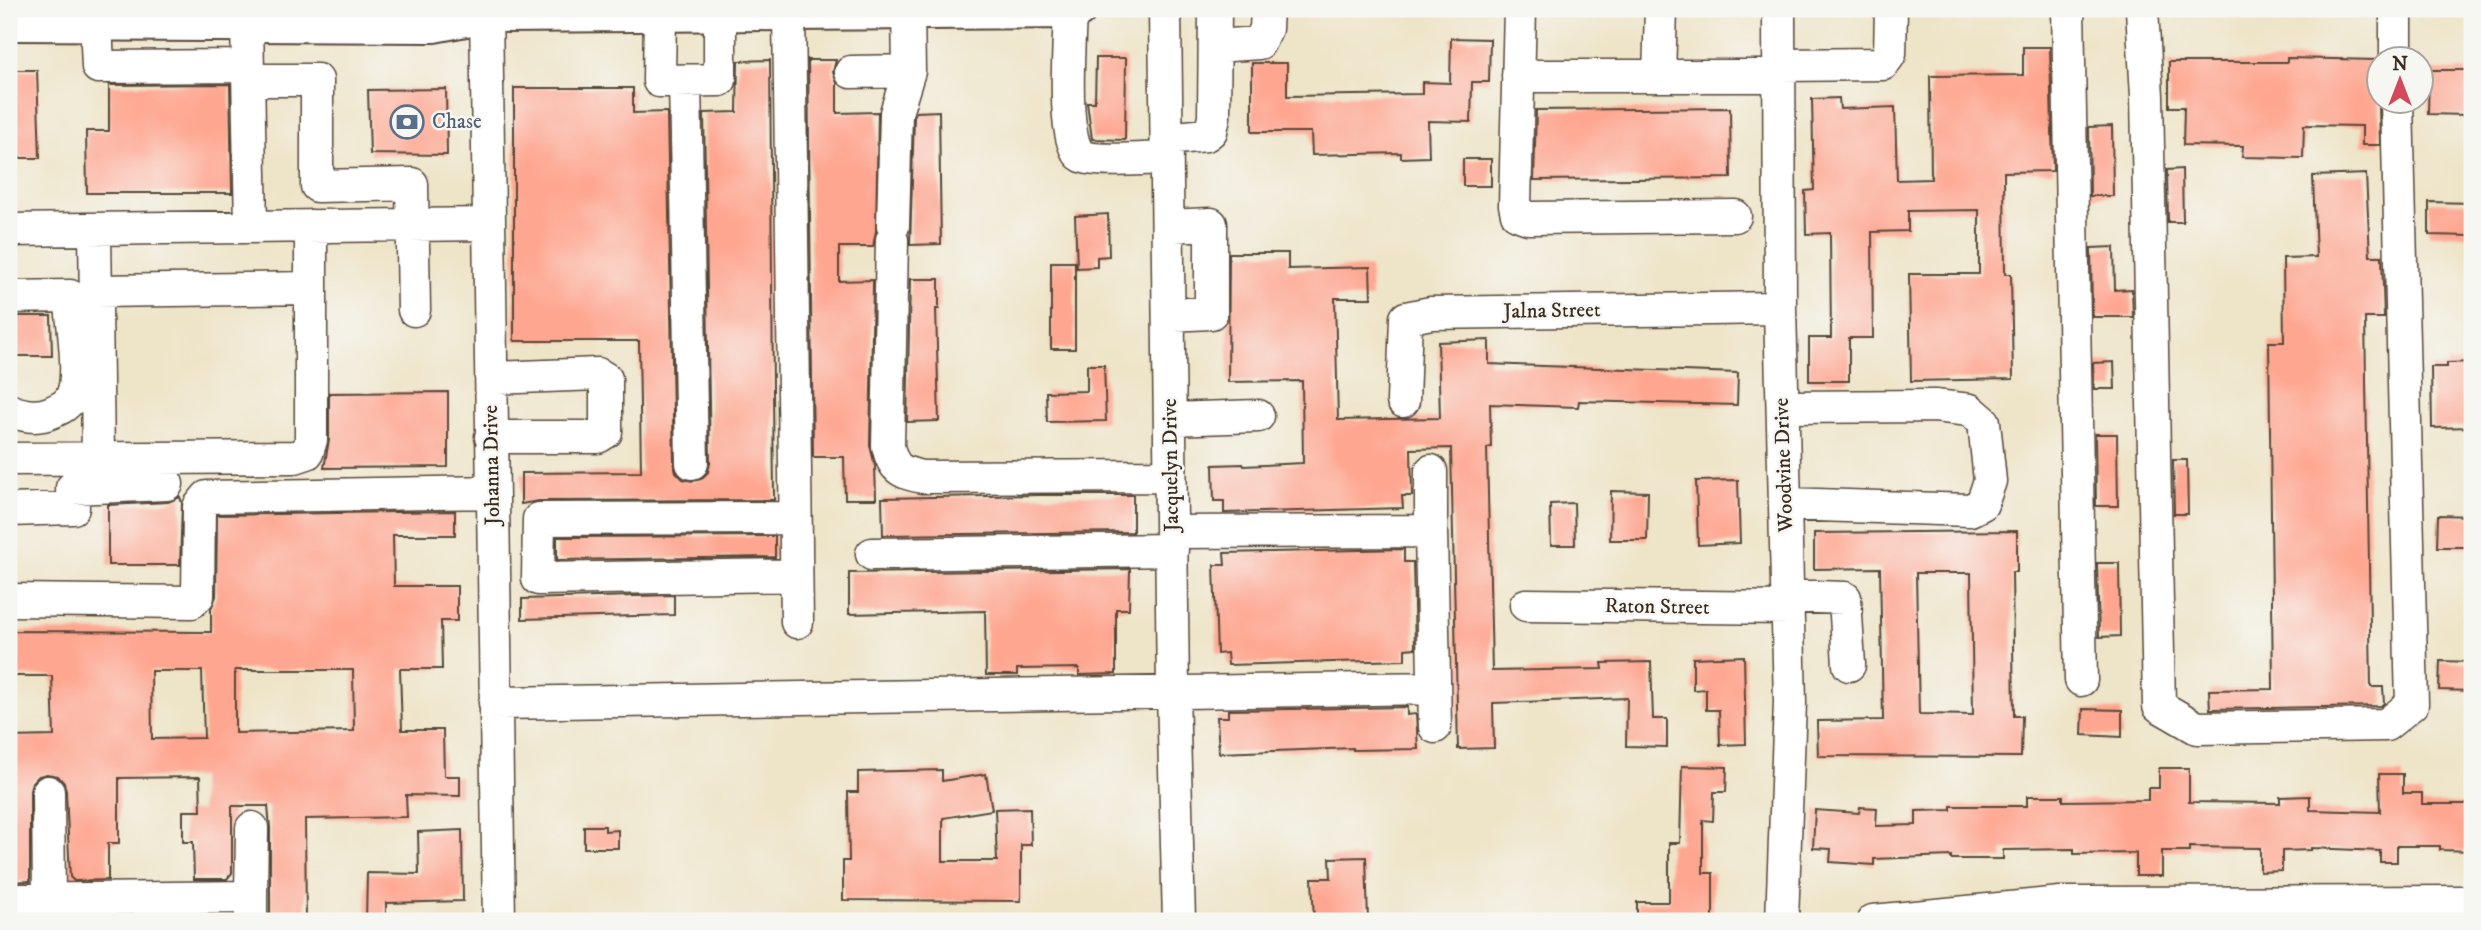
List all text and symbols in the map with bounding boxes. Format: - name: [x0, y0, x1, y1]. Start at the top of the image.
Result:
- north arrow: [2366, 46, 2436, 116]
- text: N: [2392, 53, 2408, 76]
- bank icon: Chase: [388, 103, 426, 141]
- place label: Chase: [432, 109, 482, 135]
- street label: Jalna Street: [1501, 297, 1601, 325]
- street label: Woodvine Drive: [1769, 397, 1799, 534]
- street label: Jacquelyn Drive: [1157, 398, 1185, 534]
- street label: Johanna Drive: [478, 404, 506, 527]
- street label: Raton Street: [1604, 593, 1710, 621]

